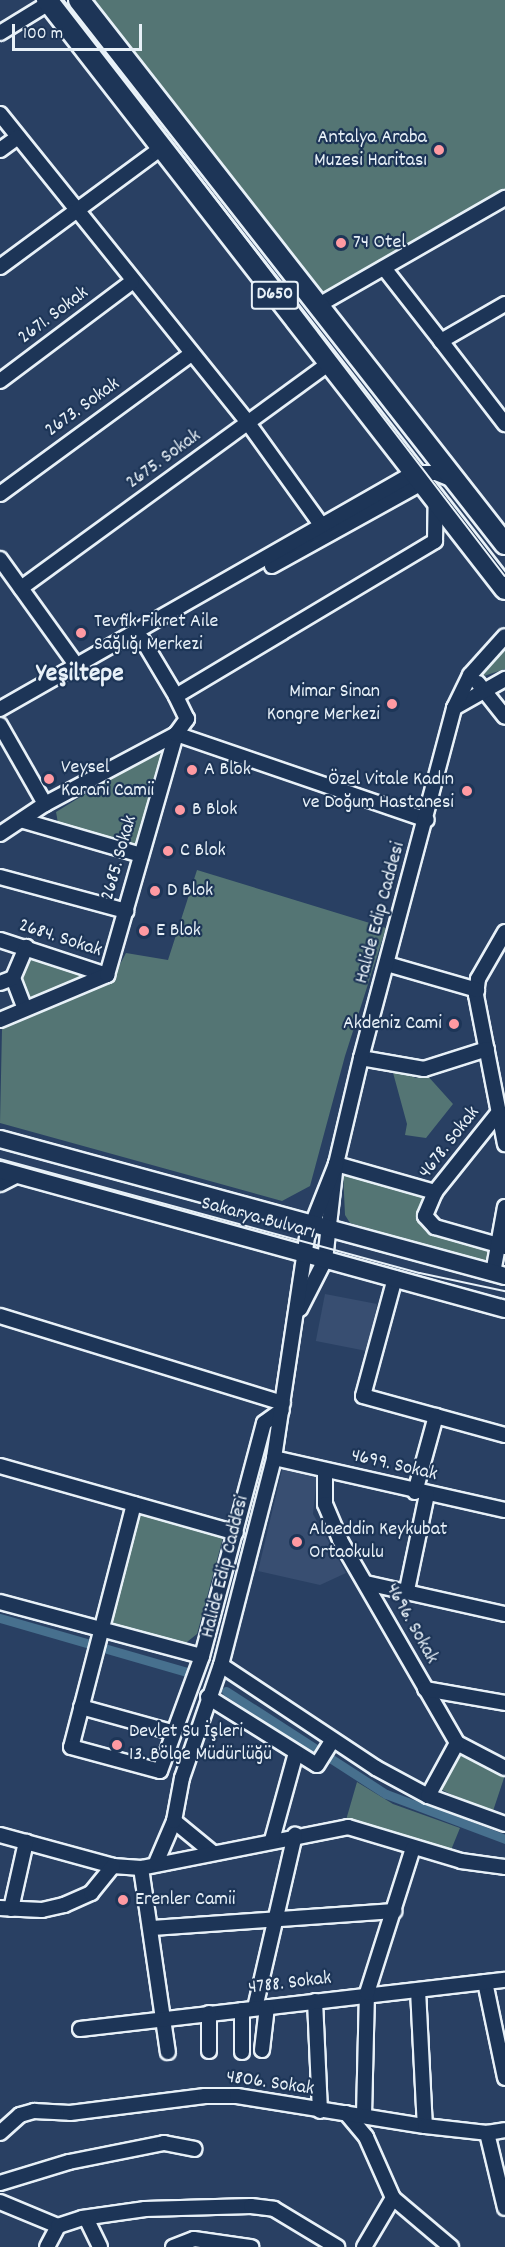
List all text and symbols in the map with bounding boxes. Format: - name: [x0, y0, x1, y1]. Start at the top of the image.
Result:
- scale bar: [15, 12, 146, 50]
- text: 100 m: [23, 22, 63, 47]
- place label: Antalya Araba Muzesi Haritası: [314, 126, 427, 173]
- marker: Antalya Araba Muzesi Haritası: [432, 143, 446, 157]
- place label: 74 Otel: [353, 231, 406, 255]
- marker: 74 Otel: [334, 236, 348, 250]
- road number: D650: [250, 280, 300, 310]
- street label: 2671. Sokak: [14, 282, 94, 350]
- street label: 2673. Sokak: [41, 373, 125, 443]
- street label: 2675. Sokak: [122, 425, 206, 495]
- place label: Tevfik Fikret Aile Sağlığı Merkezi: [94, 610, 218, 657]
- marker: Tevfik Fikret Aile Sağlığı Merkezi: [72, 624, 90, 642]
- district label: Yeşiltepe: [36, 659, 124, 691]
- place label: Mimar Sinan Kongre Merkezi: [267, 680, 380, 727]
- marker: Mimar Sinan Kongre Merkezi: [385, 697, 399, 711]
- place label: Veysel Karani Camii: [61, 756, 154, 803]
- place label: A Blok: [204, 758, 251, 782]
- marker: A Blok: [185, 763, 199, 777]
- place label: Özel Vitale Kadın ve Doğum Hastanesi: [302, 768, 454, 815]
- marker: Veysel Karani Camii: [42, 772, 56, 786]
- marker: Özel Vitale Kadın ve Doğum Hastanesi: [458, 782, 476, 800]
- place label: B Blok: [192, 798, 237, 822]
- marker: B Blok: [173, 803, 187, 817]
- street label: 2685. Sokak: [96, 813, 144, 903]
- place label: C Blok: [180, 839, 226, 863]
- street label: Halide Edip Caddesi: [351, 840, 411, 986]
- marker: C Blok: [161, 844, 175, 858]
- place label: D Blok: [167, 879, 213, 903]
- marker: D Blok: [148, 884, 162, 898]
- street label: 2684. Sokak: [15, 914, 105, 964]
- place label: E Blok: [156, 919, 201, 943]
- marker: E Blok: [137, 924, 151, 938]
- place label: Akdeniz Cami: [343, 1012, 442, 1036]
- marker: Akdeniz Cami: [447, 1017, 461, 1031]
- street label: 4678. Sokak: [414, 1102, 486, 1184]
- street label: Sakarya Bulvarı: [198, 1192, 318, 1246]
- street label: 4699. Sokak: [349, 1444, 439, 1488]
- street label: Halide Edip Caddesi: [197, 1493, 255, 1641]
- place label: Alaeddin Keykubat Ortaokulu: [309, 1518, 447, 1565]
- marker: Alaeddin Keykubat Ortaokulu: [290, 1535, 304, 1549]
- street label: 4696. Sokak: [379, 1579, 443, 1669]
- place label: Devlet Su İşleri 13. Bölge Müdürlüğü: [129, 1721, 272, 1768]
- marker: Devlet Su İşleri 13. Bölge Müdürlüğü: [110, 1738, 124, 1752]
- place label: Erenler Camii: [135, 1888, 235, 1912]
- marker: Erenler Camii: [116, 1893, 130, 1907]
- street label: 4788. Sokak: [247, 1967, 333, 2001]
- street label: 4806. Sokak: [225, 2066, 315, 2102]

